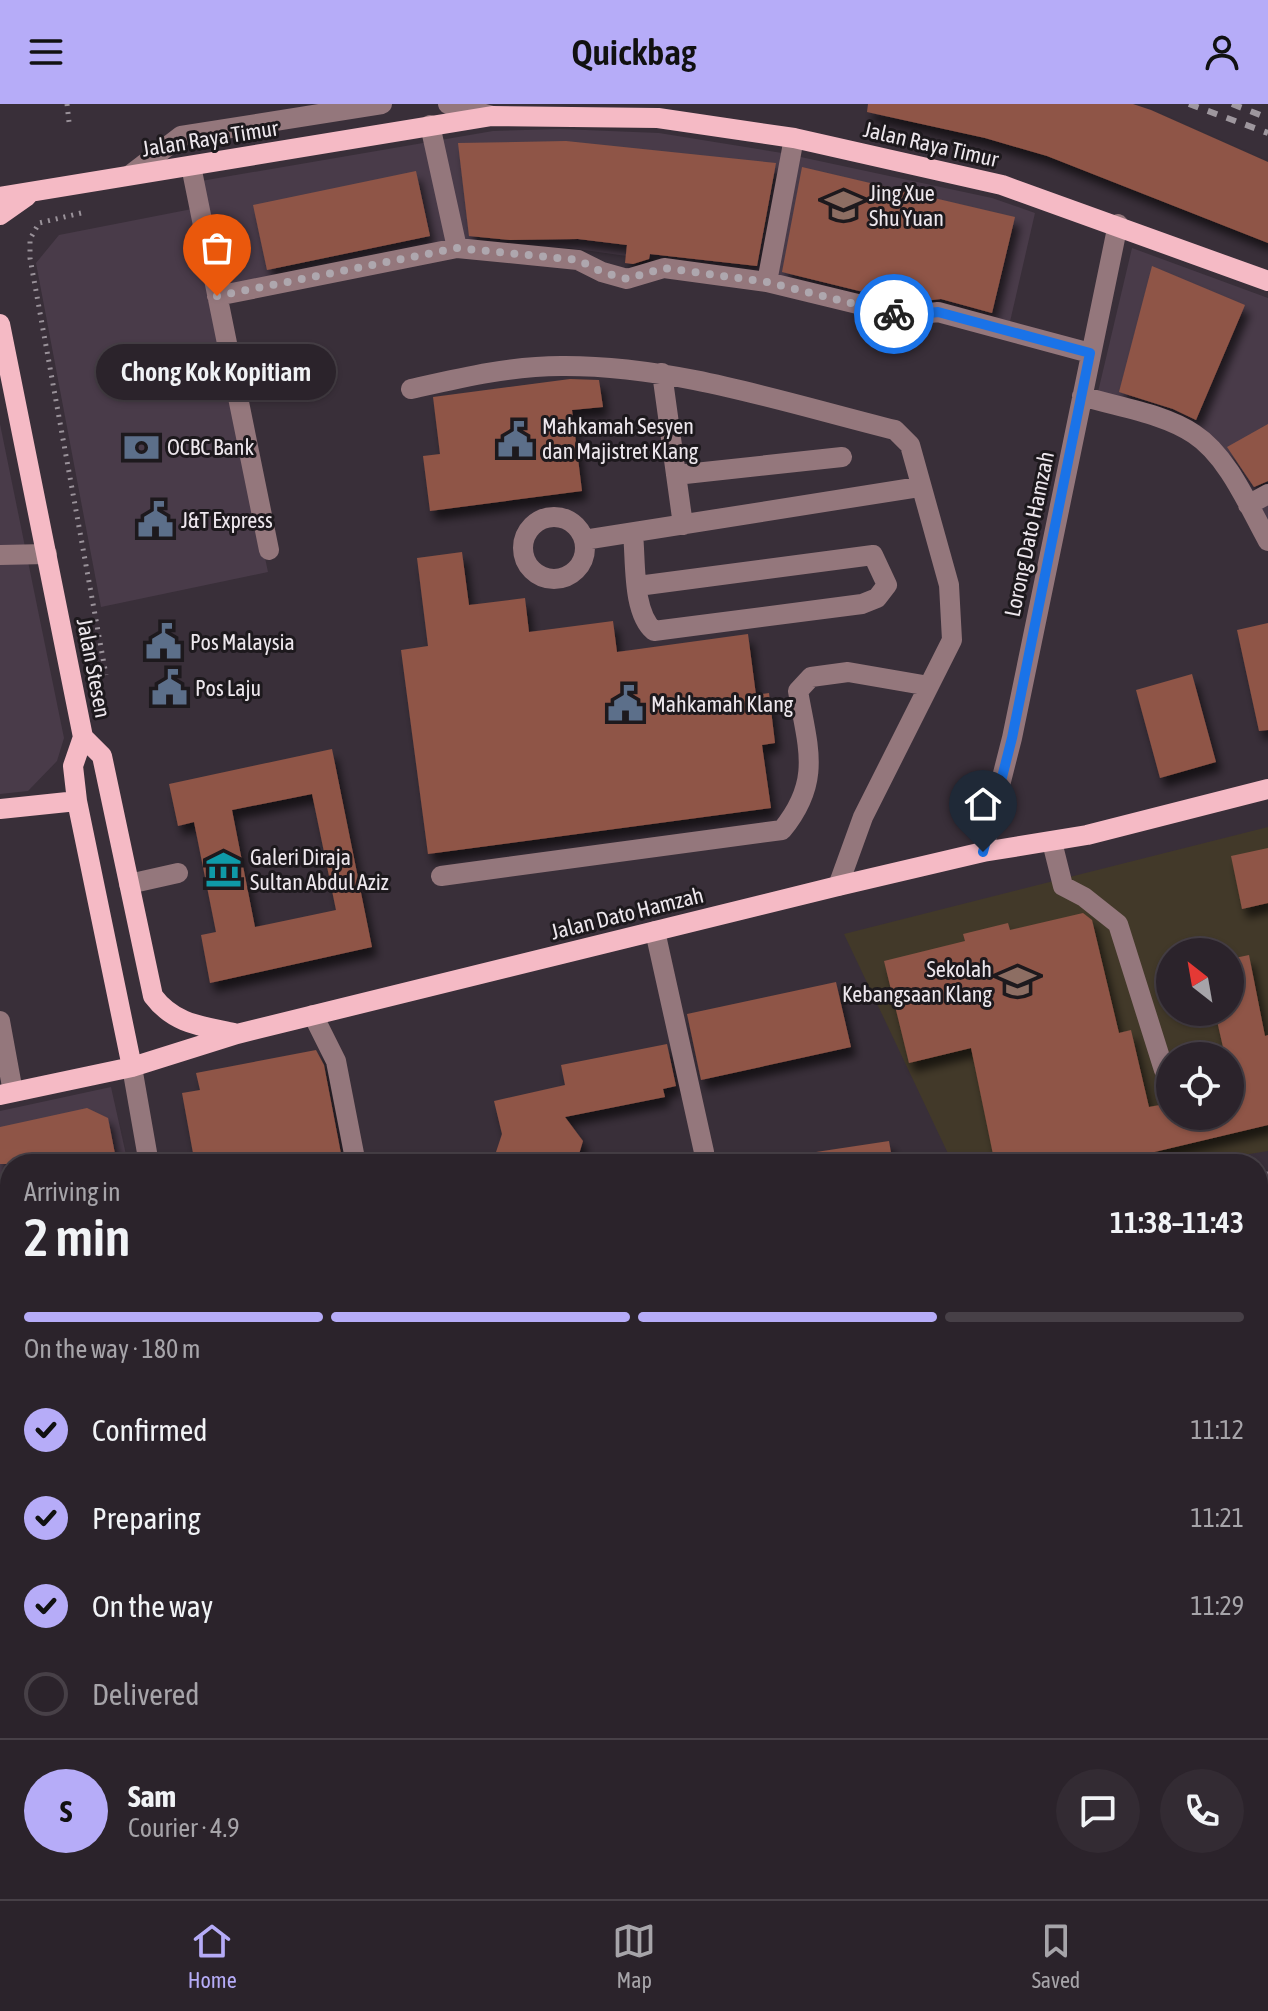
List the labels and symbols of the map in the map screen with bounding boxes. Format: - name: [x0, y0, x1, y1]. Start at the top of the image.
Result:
- street label: Jalan Raya Timur: [140, 114, 280, 162]
- street label: Jalan Raya Timur: [861, 116, 1001, 172]
- place label: Jing Xue Shu Yuan: [869, 180, 944, 231]
- school or university icon: Jing Xue Shu Yuan: [824, 187, 862, 225]
- pin: [183, 214, 251, 296]
- courier: [854, 274, 934, 354]
- callout: Chong Kok Kopitiam: [97, 344, 337, 400]
- place label: Mahkamah Sesyen dan Majistret Klang: [542, 413, 699, 464]
- public building icon: Mahkamah Sesyen dan Majistret Klang: [497, 420, 535, 458]
- bank icon: OCBC Bank: [122, 428, 160, 466]
- place label: OCBC Bank: [167, 434, 254, 460]
- street label: Lorong Dato Hamzah: [999, 449, 1059, 619]
- public building icon: J&T Express: [136, 501, 174, 539]
- place label: J&T Express: [181, 507, 273, 533]
- street label: Jalan Stesen: [72, 616, 116, 720]
- public building icon: Pos Malaysia: [145, 623, 183, 661]
- place label: Pos Malaysia: [190, 629, 295, 655]
- public building icon: Pos Laju: [150, 669, 188, 707]
- place label: Pos Laju: [195, 675, 261, 701]
- public building icon: Mahkamah Klang: [606, 685, 644, 723]
- place label: Mahkamah Klang: [651, 691, 794, 717]
- pin: [949, 770, 1017, 852]
- place label: Galeri Diraja Sultan Abdul Aziz: [250, 844, 389, 895]
- museum icon: Galeri Diraja Sultan Abdul Aziz: [205, 851, 243, 889]
- street label: Jalan Dato Hamzah: [548, 881, 706, 945]
- north arrow: [1156, 938, 1244, 1026]
- place label: Sekolah Kebangsaan Klang: [842, 956, 993, 1007]
- school or university icon: Sekolah Kebangsaan Klang: [999, 963, 1037, 1001]

